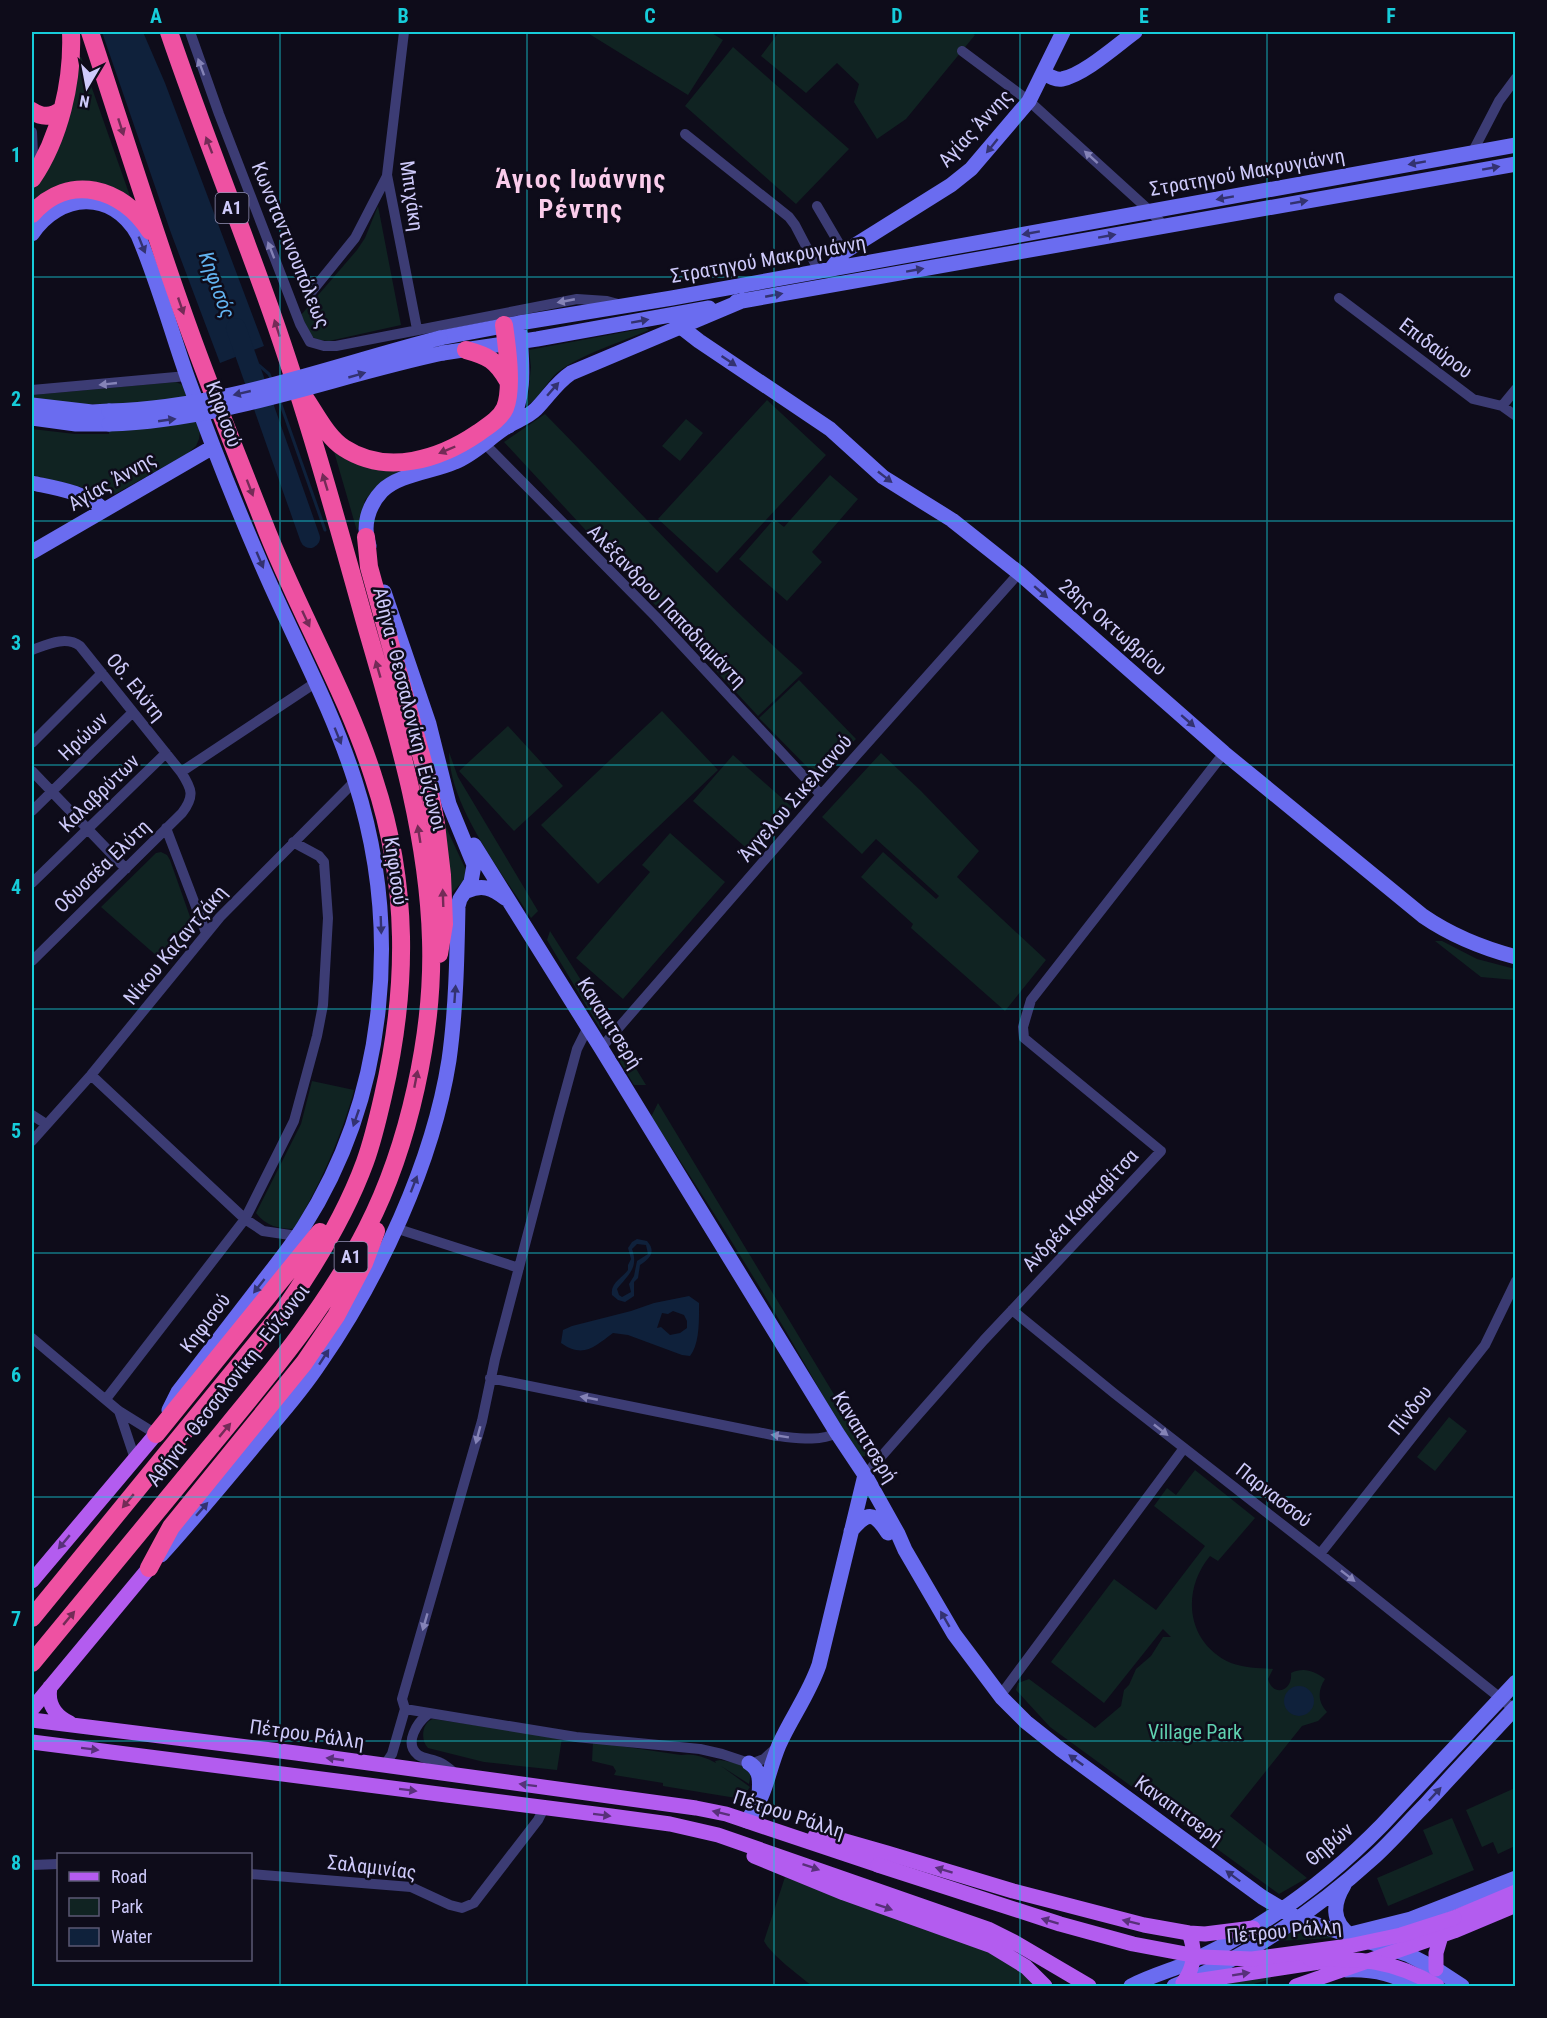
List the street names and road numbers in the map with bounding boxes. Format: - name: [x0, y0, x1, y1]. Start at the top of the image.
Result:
- street label: Αγίας Άννης: [933, 84, 1017, 172]
- street label: Στρατηγού Μακρυγιάννη: [1148, 143, 1346, 201]
- street label: Κωνσταντινουπόλεως: [247, 158, 335, 332]
- street label: Μπιχάκη: [395, 159, 429, 233]
- road number: Α1: [216, 193, 248, 223]
- street label: Στρατηγού Μακρυγιάννη: [669, 230, 867, 288]
- street label: Επιδαύρου: [1395, 313, 1477, 383]
- street label: Κηφισού: [201, 378, 247, 450]
- street label: Αγίας Άννης: [64, 446, 160, 516]
- street label: Αλέξανδρου Παπαδιαμάντη: [583, 519, 751, 693]
- street label: 28ης Οκτωβρίου: [1054, 574, 1172, 680]
- street label: Αθήνα - Θεσσαλονίκη - Εύζωνοι: [368, 585, 452, 833]
- street label: Οδ. Ελύτη: [101, 648, 171, 726]
- street label: Ηρώων: [53, 706, 113, 765]
- street label: Άγγελου Σικελιανού: [733, 729, 857, 867]
- street label: Καλαβρύτων: [54, 749, 144, 837]
- street label: Οδυσσέα Ελύτη: [49, 814, 155, 918]
- street label: Κηφισού: [379, 835, 413, 907]
- street label: Νίκου Καζαντζάκη: [118, 880, 232, 1010]
- street label: Καναπιτσερή: [573, 973, 647, 1073]
- street label: Ανδρέα Καρκαβίτσα: [1017, 1144, 1143, 1276]
- road number: Α1: [334, 1242, 368, 1272]
- street label: Αθήνα - Θεσσαλονίκη - Εύζωνοι: [142, 1279, 314, 1491]
- street label: Κηφισού: [175, 1288, 235, 1358]
- street label: Πίνδου: [1383, 1380, 1437, 1440]
- street label: Καναπιτσερή: [828, 1387, 902, 1487]
- street label: Παρνασσού: [1231, 1458, 1317, 1532]
- street label: Πέτρου Ράλλη: [248, 1714, 366, 1754]
- street label: Καναπιτσερή: [1130, 1770, 1228, 1850]
- street label: Πέτρου Ράλλη: [730, 1785, 848, 1843]
- street label: Θηβών: [1300, 1817, 1358, 1871]
- street label: Σαλαμινίας: [326, 1850, 418, 1884]
- street label: Πέτρου Ράλλη: [1225, 1914, 1343, 1948]

